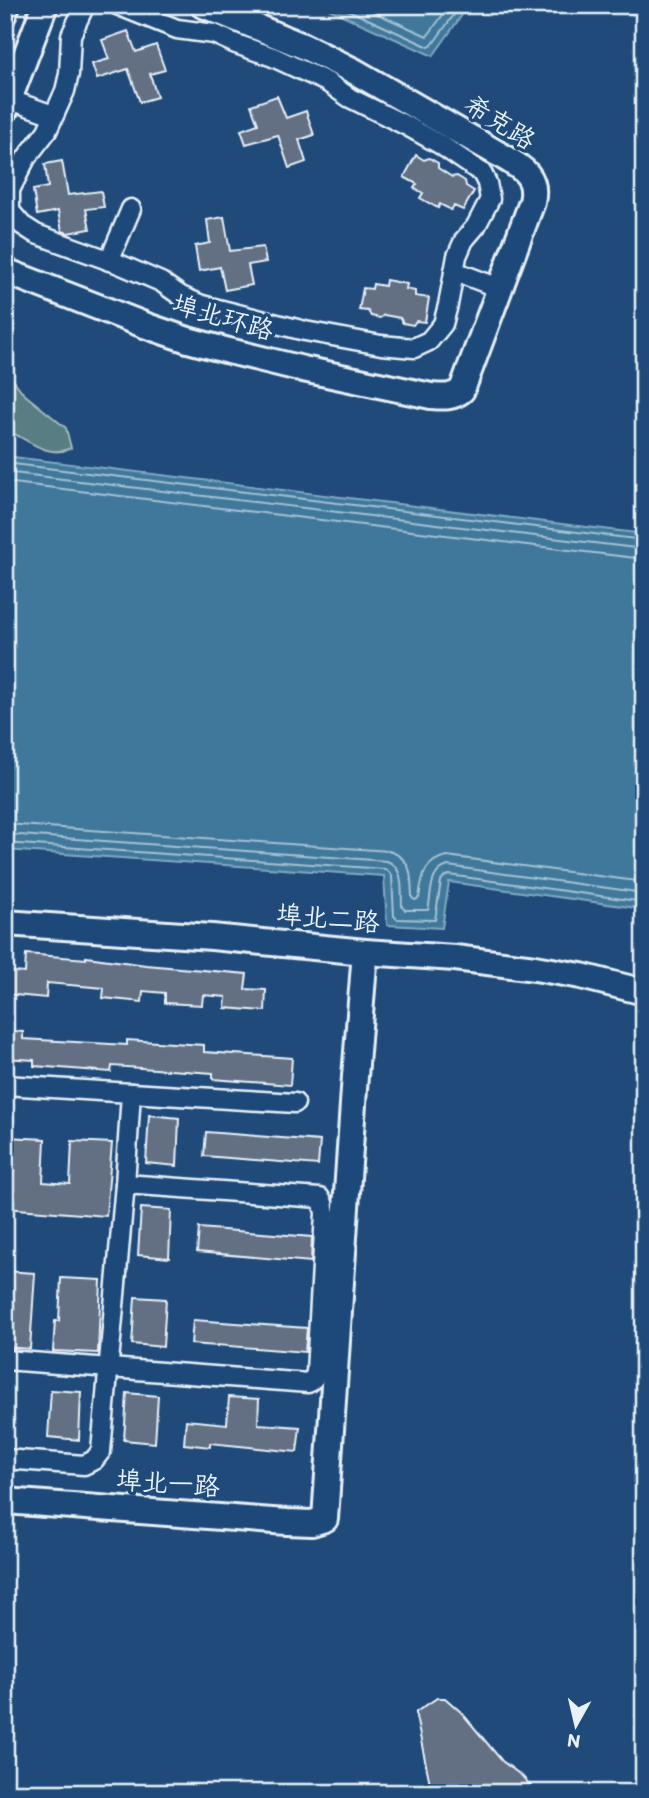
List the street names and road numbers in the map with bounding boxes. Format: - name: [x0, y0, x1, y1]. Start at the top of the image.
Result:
- street label: 希克路: [458, 88, 542, 156]
- street label: 埠北环路: [169, 287, 277, 347]
- street label: 埠北二路: [275, 898, 381, 938]
- street label: 埠北一路: [115, 1463, 221, 1503]

